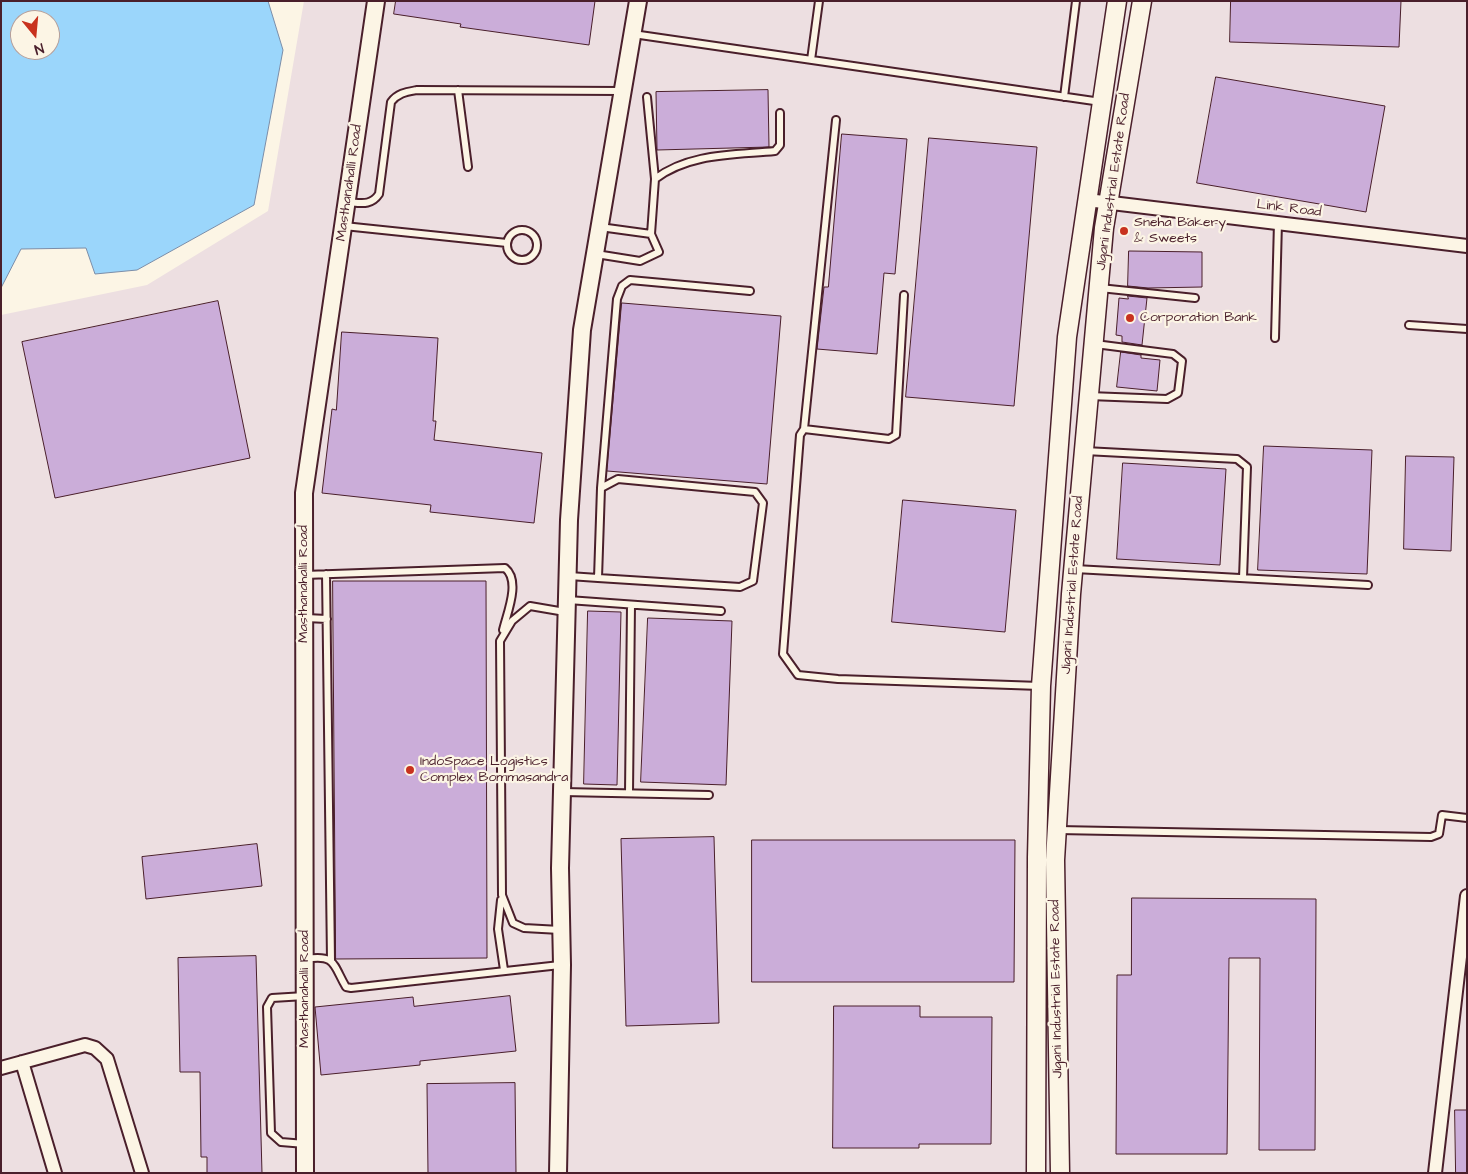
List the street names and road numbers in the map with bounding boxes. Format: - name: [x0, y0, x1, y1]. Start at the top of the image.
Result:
- street label: Jigani Industrial Estate Road: [1093, 92, 1135, 272]
- street label: Masthanahalli Road: [333, 123, 367, 243]
- street label: Link Road: [1256, 197, 1322, 221]
- street label: Jigani Industrial Estate Road: [1058, 495, 1088, 675]
- street label: Masthanahalli Road: [296, 525, 312, 643]
- street label: Jigani Industrial Estate Road: [1047, 900, 1067, 1078]
- street label: Masthanahalli Road: [297, 930, 313, 1048]

